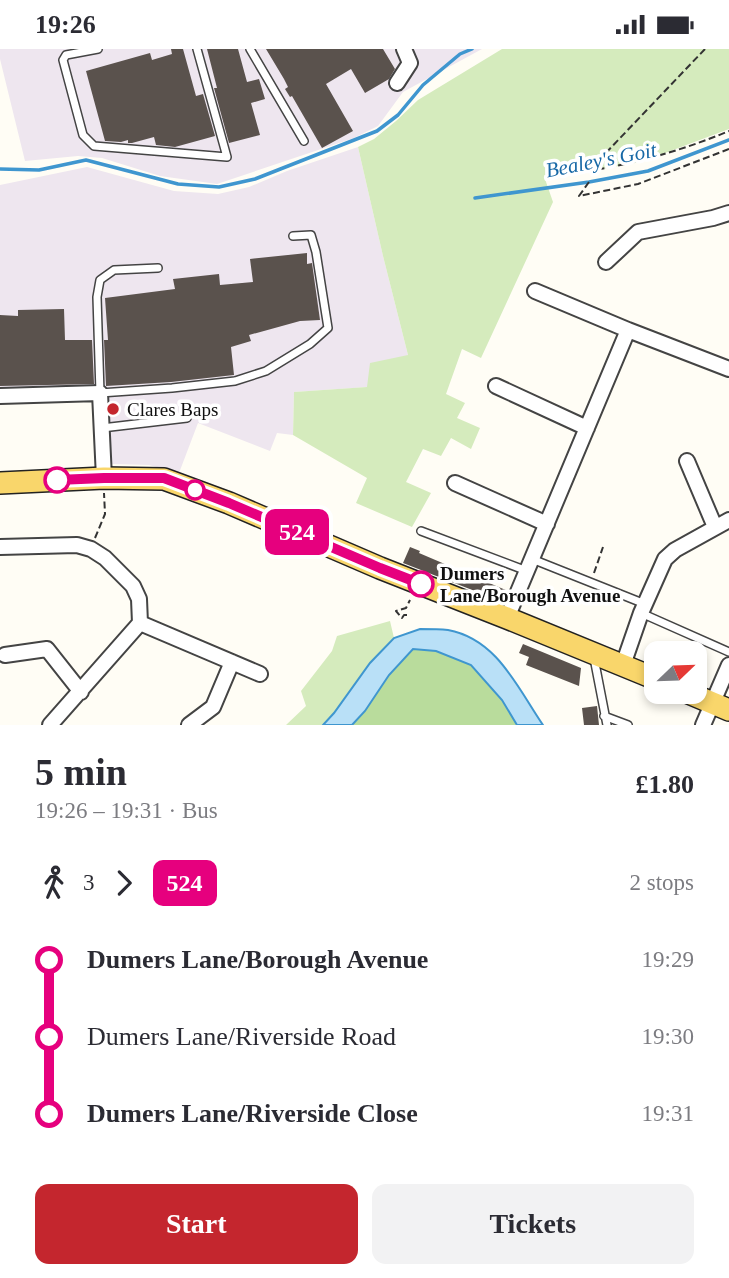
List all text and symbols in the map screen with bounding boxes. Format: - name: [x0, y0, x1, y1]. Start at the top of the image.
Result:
- text: 19:26: [35, 10, 96, 39]
- water label: Bealey's Goit: [544, 137, 660, 183]
- place label: Clares Baps: [127, 399, 218, 420]
- marker: Clares Baps: [105, 401, 121, 417]
- unlabelled marker: [44, 467, 70, 493]
- unlabelled marker: [185, 480, 205, 500]
- line badge: 524: [257, 509, 337, 555]
- text: 524: [279, 519, 315, 545]
- place label: Dumers Lane/Borough Avenue: [440, 563, 620, 606]
- marker: Dumers Lane/Borough Avenue: [408, 571, 434, 597]
- north arrow: [644, 641, 707, 703]
- map controls: [644, 641, 707, 704]
- text: 5 min: [35, 751, 127, 793]
- text: £1.80: [636, 770, 694, 799]
- text: 19:26 – 19:31 · Bus: [35, 798, 218, 823]
- icon: walk: [35, 864, 73, 902]
- icon: forward: [105, 864, 143, 902]
- text: 3: [83, 870, 95, 895]
- text: 524: [167, 870, 203, 896]
- text: 2 stops: [629, 870, 694, 895]
- text: Dumers Lane/Borough Avenue: [87, 945, 428, 974]
- text: 19:29: [642, 947, 694, 972]
- text: Dumers Lane/Riverside Road: [87, 1022, 396, 1051]
- text: 19:30: [642, 1024, 694, 1049]
- text: Dumers Lane/Riverside Close: [87, 1099, 418, 1128]
- text: 19:31: [642, 1101, 694, 1126]
- button: Start: [35, 1184, 358, 1264]
- button: Tickets: [372, 1184, 694, 1264]

